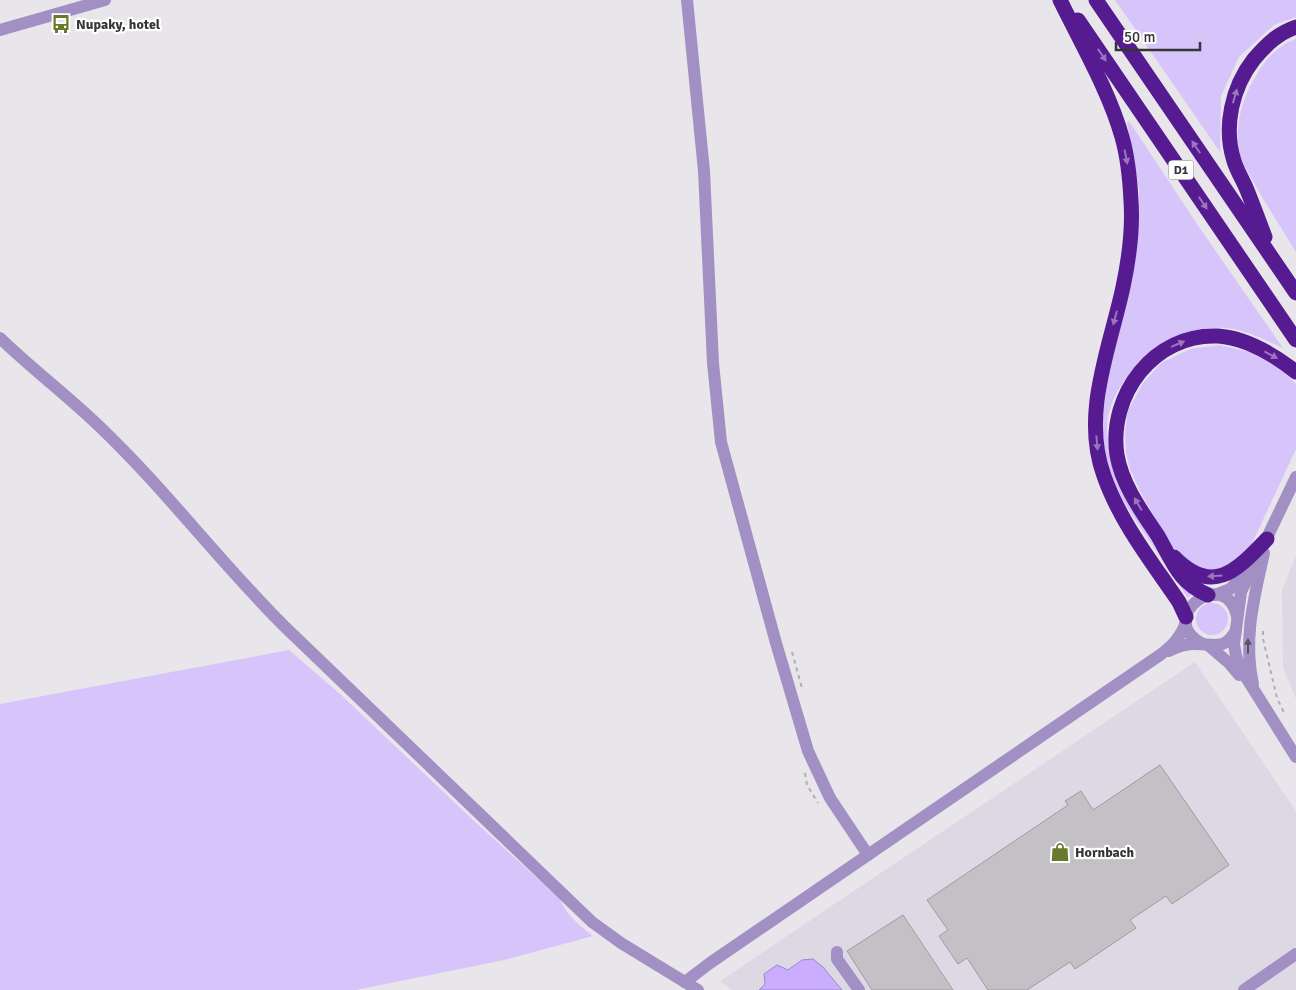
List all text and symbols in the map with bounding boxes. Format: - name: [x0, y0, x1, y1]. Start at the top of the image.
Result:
- bus stop icon: Nupaky, hotel: [50, 13, 72, 35]
- place label: Nupaky, hotel: [76, 16, 161, 33]
- scale bar: [1116, 20, 1200, 52]
- text: 50 m: [1124, 28, 1155, 46]
- one-way arrow: [1097, 48, 1107, 61]
- one-way arrow: [1231, 89, 1239, 104]
- one-way arrow: [1191, 140, 1201, 153]
- one-way arrow: [1122, 150, 1130, 165]
- road number: D1: [1168, 160, 1194, 180]
- one-way arrow: [1198, 197, 1208, 210]
- one-way arrow: [1111, 311, 1119, 326]
- one-way arrow: [1171, 339, 1185, 347]
- one-way arrow: [1264, 350, 1278, 359]
- one-way arrow: [1093, 435, 1101, 451]
- one-way arrow: [1133, 497, 1142, 510]
- one-way arrow: [1206, 572, 1222, 580]
- one-way arrow: [1245, 638, 1253, 654]
- shop icon: Hornbach: [1049, 841, 1071, 863]
- place label: Hornbach: [1075, 844, 1134, 861]

